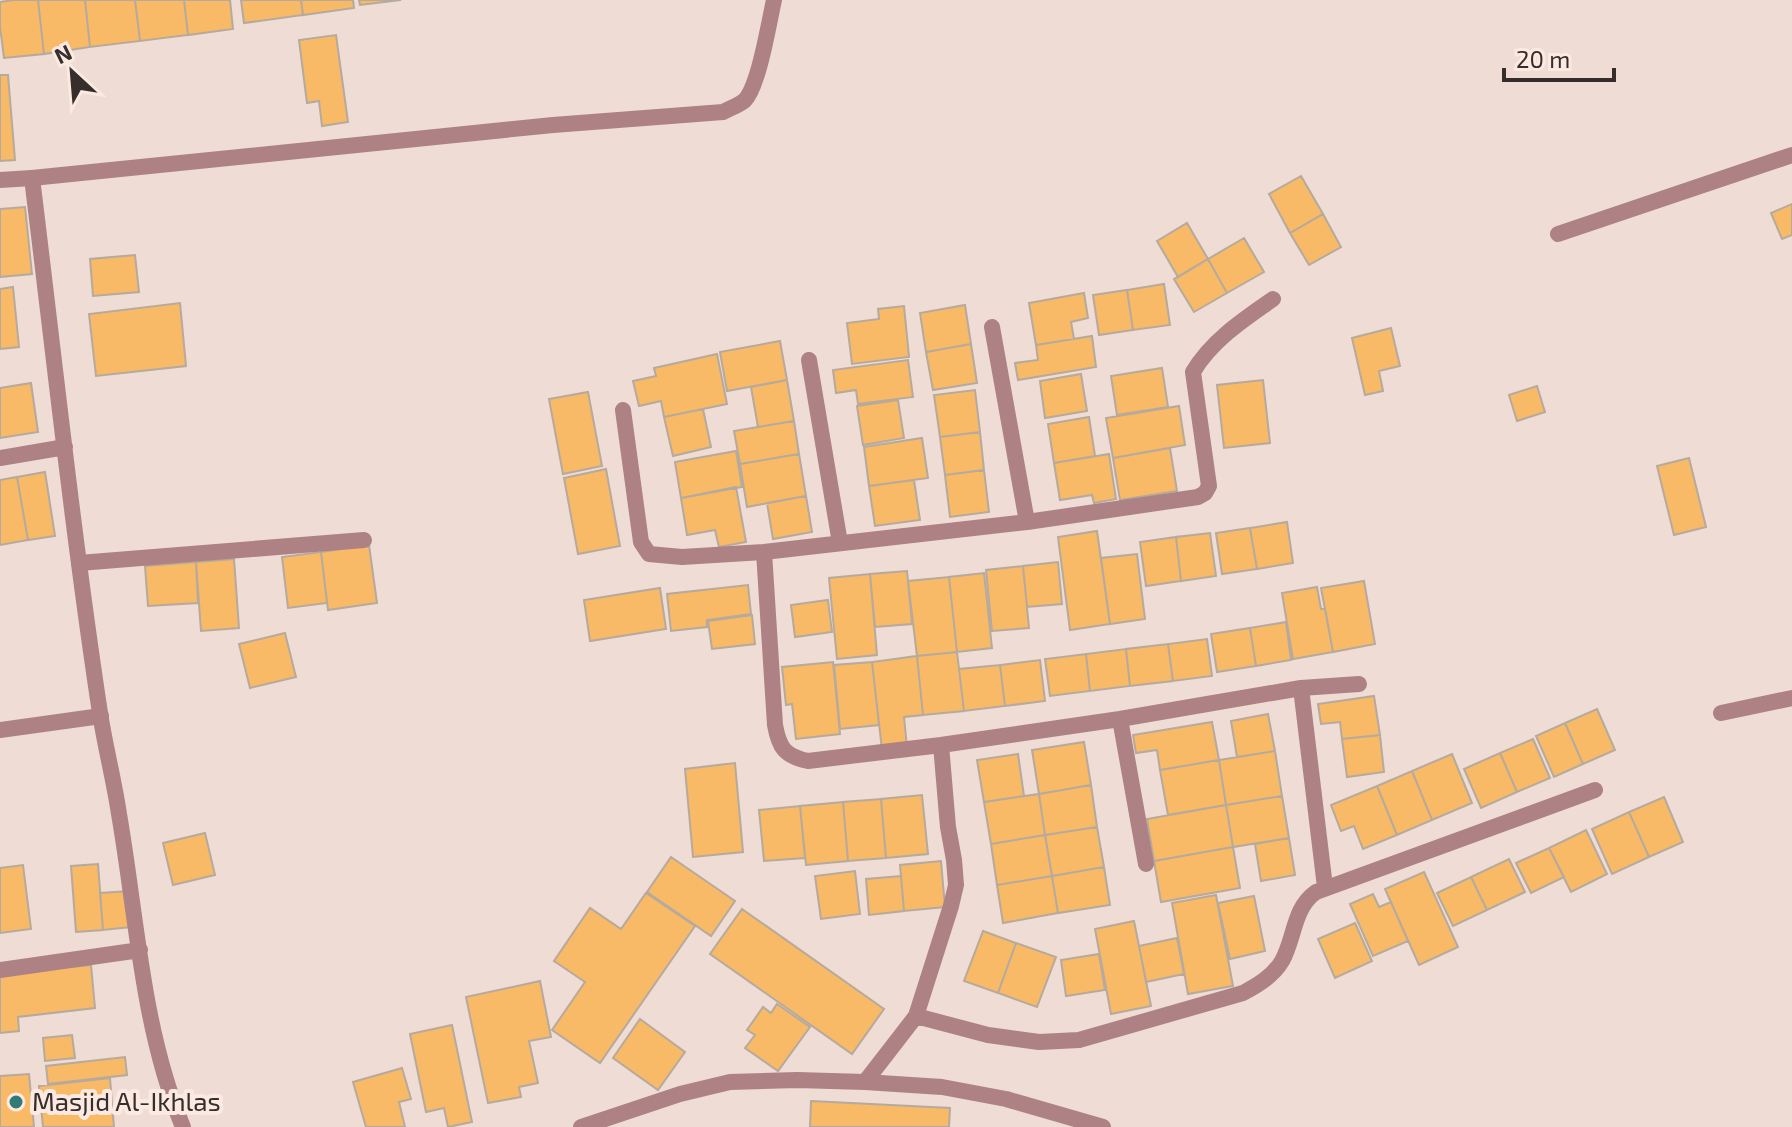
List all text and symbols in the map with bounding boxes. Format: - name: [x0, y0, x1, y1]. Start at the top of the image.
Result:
- north arrow: [32, 32, 112, 112]
- scale bar: [1504, 32, 1614, 82]
- text: N: [50, 38, 76, 68]
- text: 20 m: [1516, 44, 1570, 73]
- place label: Masjid Al-Ikhlas: [32, 1085, 221, 1116]
- marker: Masjid Al-Ikhlas: [7, 1093, 25, 1111]

